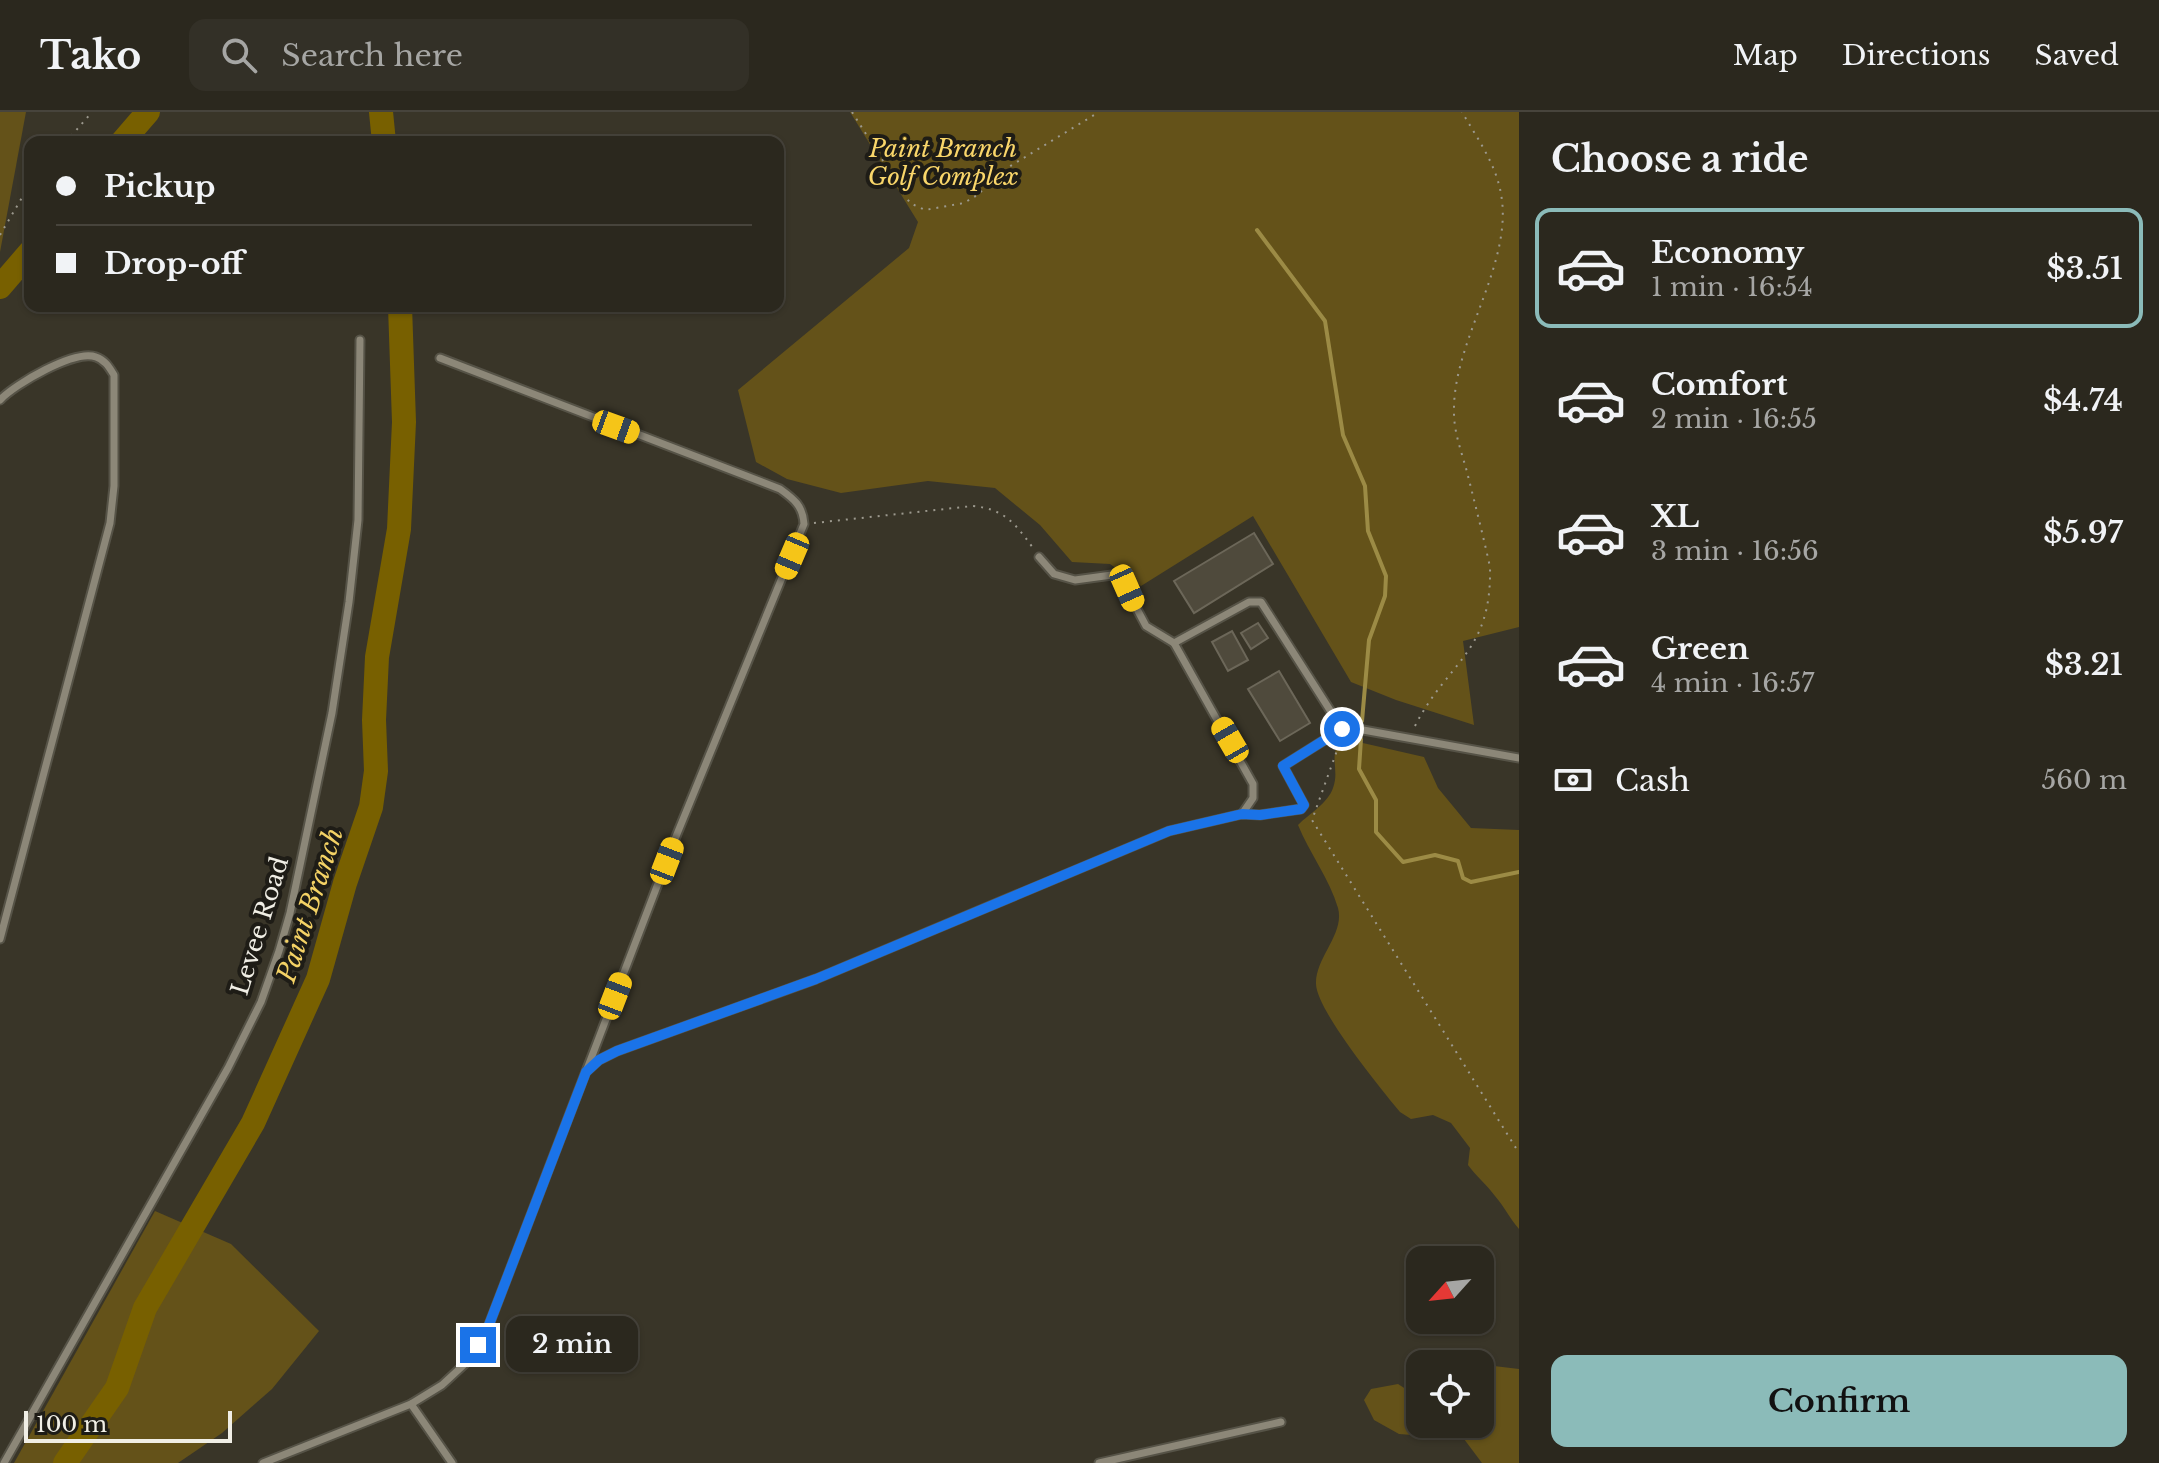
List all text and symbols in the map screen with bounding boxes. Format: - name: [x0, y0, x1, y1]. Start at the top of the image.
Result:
- search box: [189, 19, 749, 91]
- text: Tako: [40, 32, 141, 79]
- icon: search: [217, 33, 261, 77]
- text: Search here: [281, 37, 463, 74]
- text: Map: [1733, 38, 1798, 73]
- text: Directions: [1842, 38, 1991, 73]
- text: Saved: [2035, 38, 2119, 73]
- park label: Paint Branch Golf Complex: [868, 134, 1018, 191]
- text: Choose a ride: [1551, 137, 1808, 182]
- text: Pickup: [104, 168, 215, 205]
- icon: car: [1555, 232, 1627, 304]
- text: Economy: [1651, 234, 1804, 271]
- text: Drop-off: [104, 245, 244, 282]
- text: $3.51: [2046, 250, 2123, 287]
- text: 1 min · 16:54: [1651, 271, 1813, 303]
- icon: car: [1555, 364, 1627, 436]
- text: Comfort: [1651, 366, 1788, 403]
- text: $4.74: [2043, 382, 2123, 419]
- text: 2 min · 16:55: [1651, 403, 1817, 435]
- car: [589, 408, 643, 446]
- icon: car: [1555, 496, 1627, 568]
- text: XL: [1651, 498, 1699, 535]
- text: $5.97: [2043, 514, 2123, 551]
- car: [772, 529, 812, 583]
- text: 3 min · 16:56: [1651, 535, 1819, 567]
- car: [1106, 561, 1148, 615]
- icon: car: [1555, 628, 1627, 700]
- text: Green: [1651, 630, 1749, 667]
- text: $3.21: [2045, 646, 2123, 683]
- text: 4 min · 16:57: [1651, 667, 1814, 699]
- route start: [1324, 711, 1360, 747]
- car: [1208, 713, 1252, 767]
- icon: cash: [1551, 758, 1595, 802]
- text: Cash: [1615, 762, 1690, 799]
- text: 560 m: [2042, 764, 2127, 796]
- water label: Paint Branch: [270, 824, 350, 987]
- car: [647, 834, 687, 888]
- street label: Levee Road: [225, 853, 294, 999]
- car: [595, 969, 635, 1023]
- north arrow: [1406, 1246, 1494, 1334]
- map controls: [1406, 1246, 1494, 1438]
- callout: 2 min: [506, 1317, 638, 1373]
- route end: [460, 1327, 496, 1363]
- text: 2 min: [532, 1328, 612, 1360]
- button: locate: [1406, 1350, 1494, 1438]
- button: Confirm: [1551, 1355, 2127, 1447]
- scale bar: [24, 1407, 232, 1443]
- text: 100 m: [36, 1411, 107, 1438]

